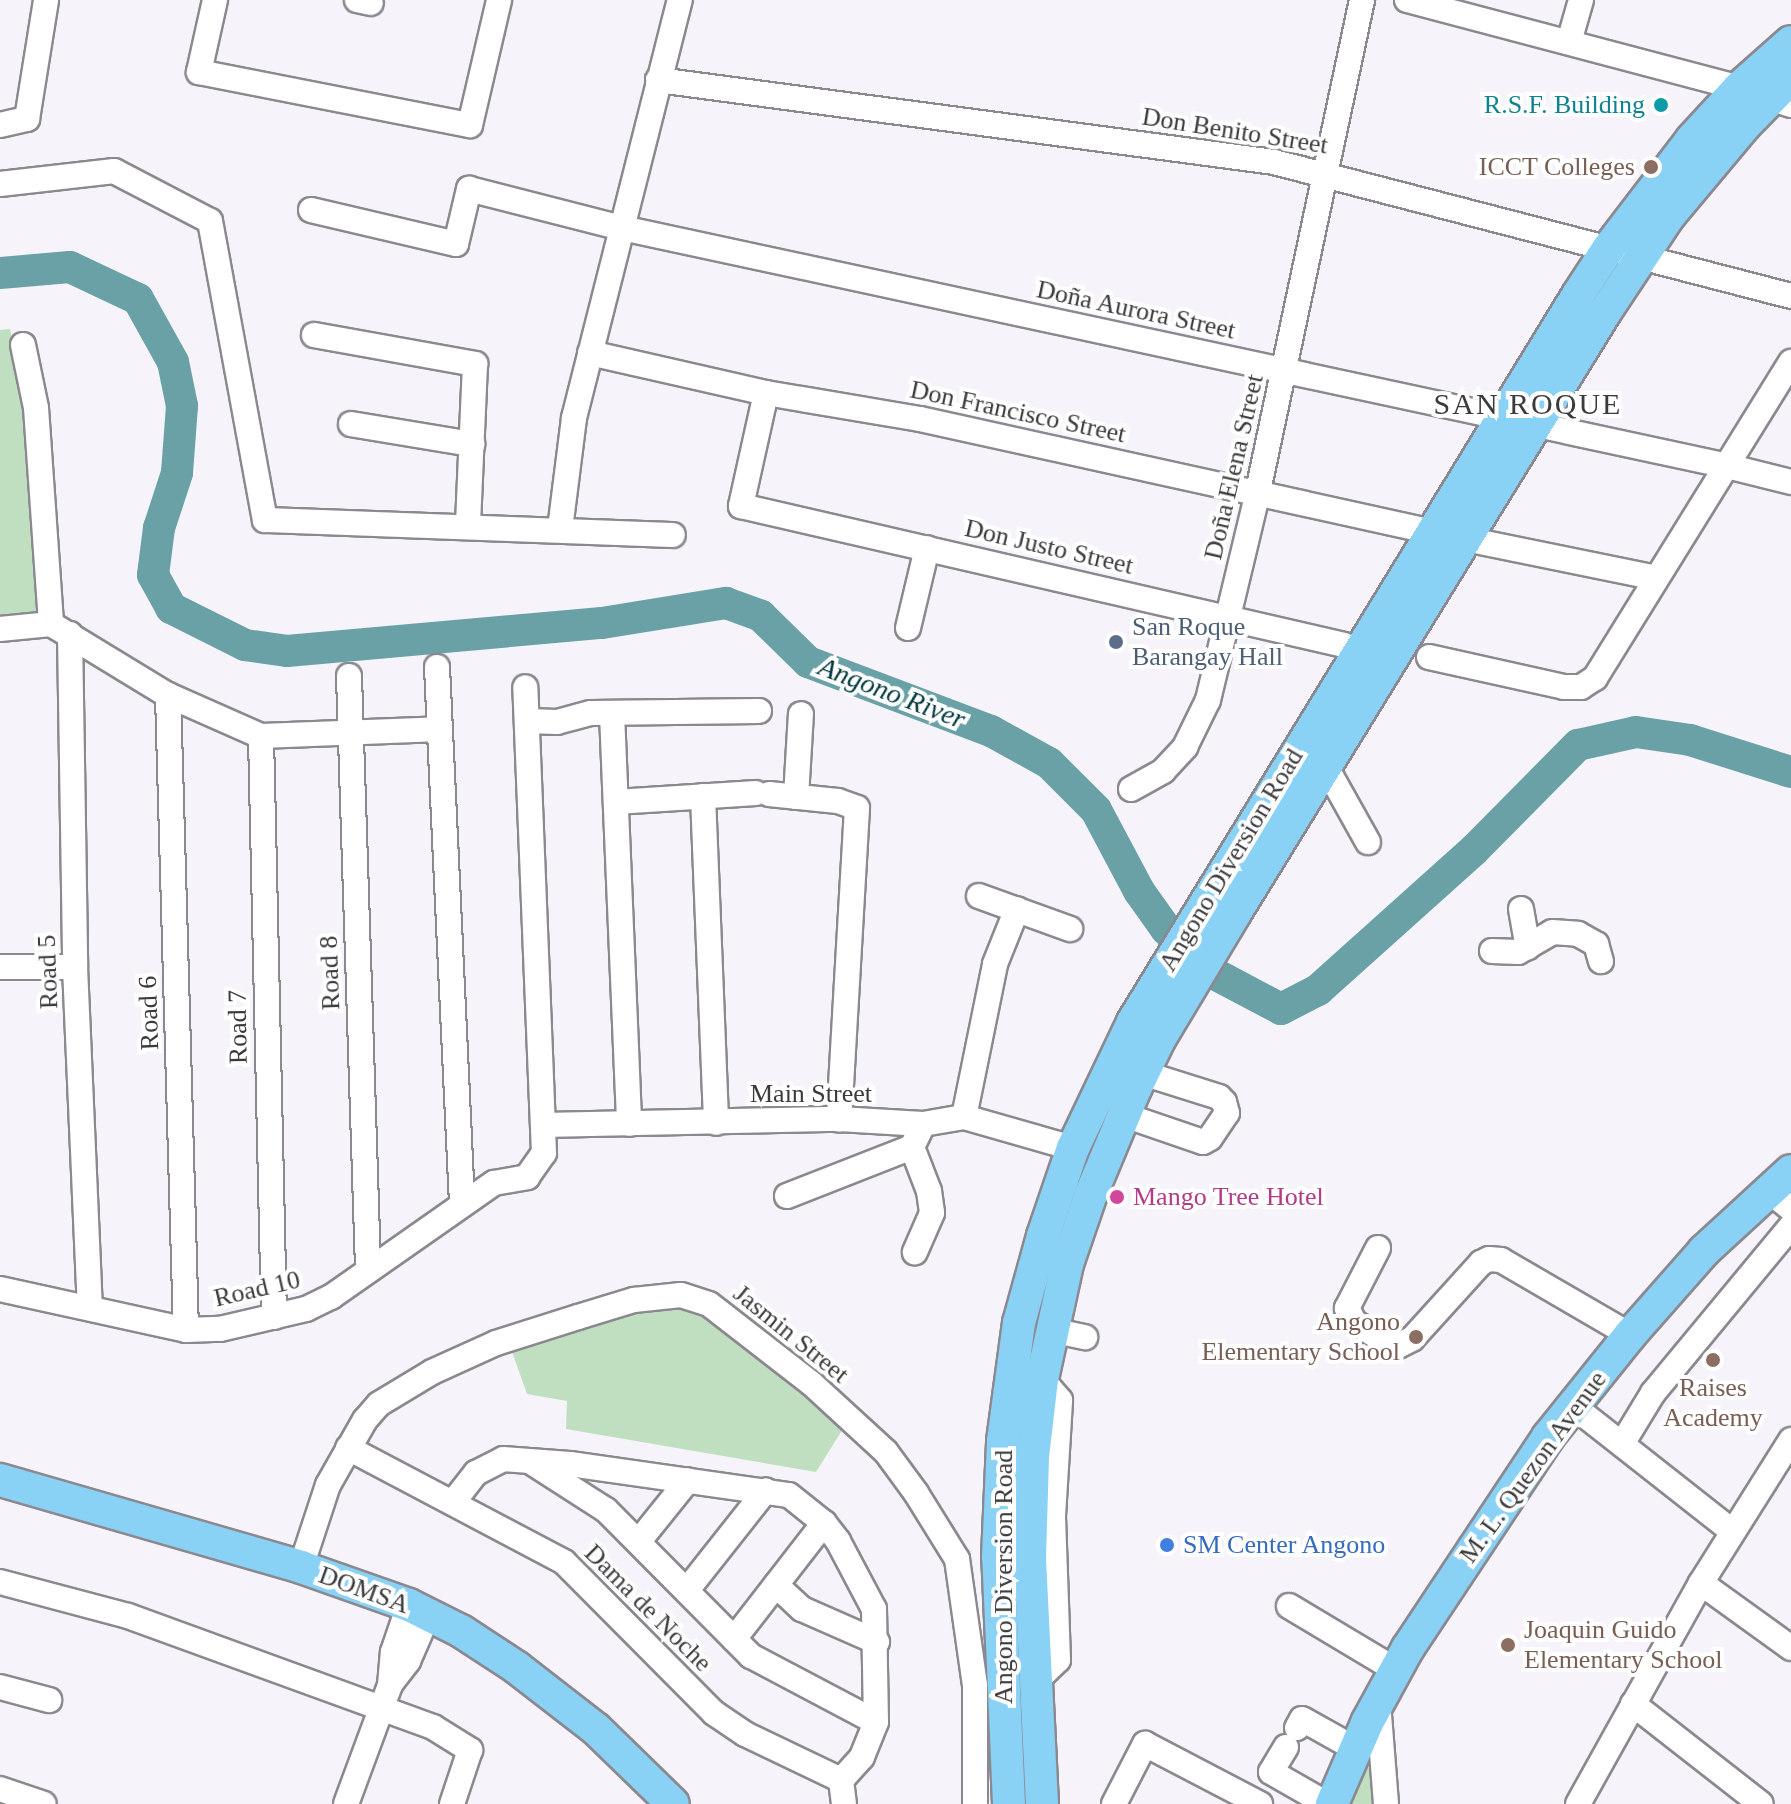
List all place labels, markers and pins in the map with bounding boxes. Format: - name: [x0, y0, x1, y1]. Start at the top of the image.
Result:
- place label: R.S.F. Building: [1484, 89, 1645, 121]
- marker: R.S.F. Building: [1652, 96, 1670, 114]
- place label: ICCT Colleges: [1478, 151, 1635, 183]
- marker: ICCT Colleges: [1642, 158, 1660, 176]
- place label: San Roque Barangay Hall: [1132, 611, 1283, 672]
- marker: San Roque Barangay Hall: [1107, 633, 1125, 651]
- place label: Mango Tree Hotel: [1133, 1181, 1324, 1213]
- marker: Mango Tree Hotel: [1108, 1188, 1126, 1206]
- place label: Angono Elementary School: [1201, 1306, 1400, 1368]
- marker: Angono Elementary School: [1407, 1328, 1425, 1346]
- marker: Raises Academy: [1704, 1351, 1722, 1369]
- place label: Raises Academy: [1663, 1372, 1763, 1434]
- place label: SM Center Angono: [1183, 1529, 1387, 1561]
- marker: SM Center Angono: [1158, 1536, 1176, 1554]
- place label: Joaquin Guido Elementary School: [1524, 1614, 1723, 1676]
- marker: Joaquin Guido Elementary School: [1499, 1636, 1517, 1654]

